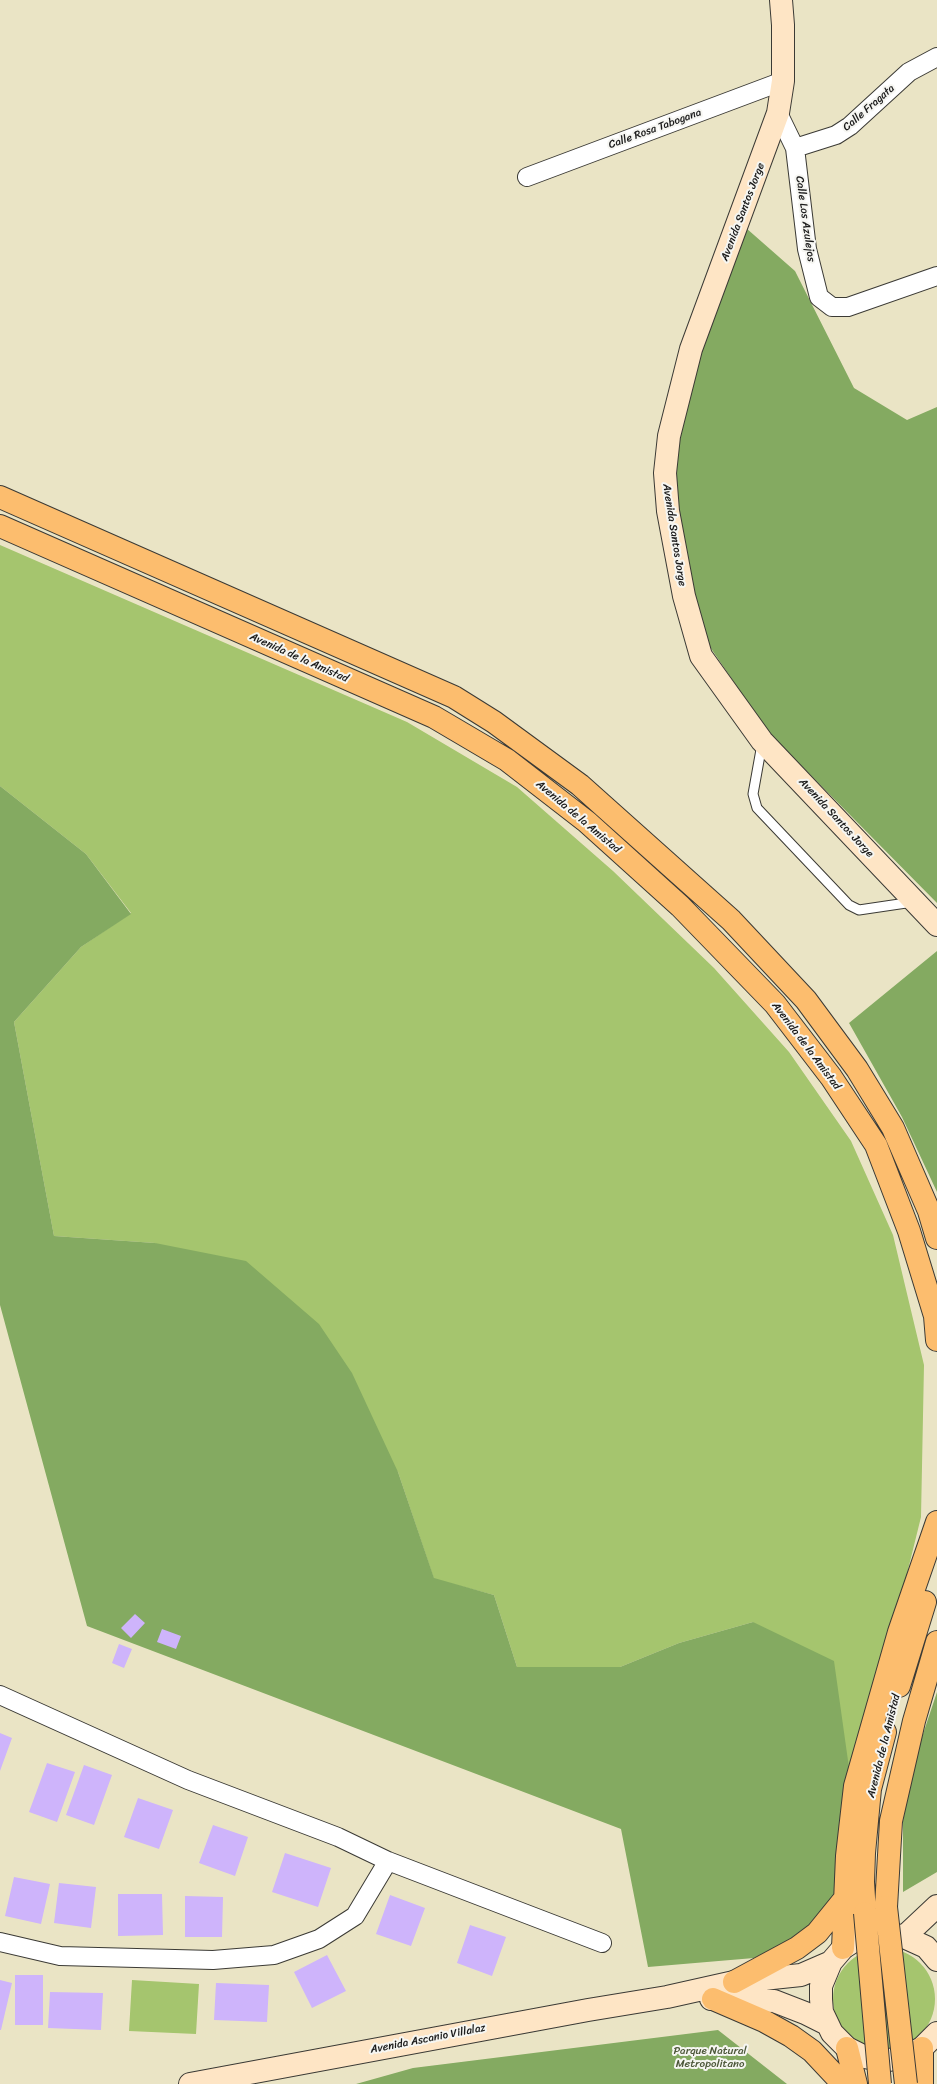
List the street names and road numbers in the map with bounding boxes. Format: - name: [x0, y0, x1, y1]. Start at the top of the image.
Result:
- street label: Calle Fragata: [840, 82, 898, 134]
- street label: Calle Rosa Tabogana: [607, 106, 703, 152]
- street label: Avenida Santos Jorge: [718, 161, 768, 263]
- street label: Calle Los Azulejos: [792, 175, 818, 263]
- street label: Avenida Santos Jorge: [659, 483, 689, 587]
- street label: Avenida de la Amistad: [248, 630, 350, 686]
- street label: Avenida Santos Jorge: [796, 776, 876, 860]
- street label: Avenida de la Amistad: [533, 778, 623, 856]
- street label: Avenida de la Amistad: [769, 1000, 843, 1092]
- street label: Avenida de la Amistad: [865, 1693, 903, 1799]
- street label: Avenida Ascanio Villalaz: [369, 2021, 487, 2057]

